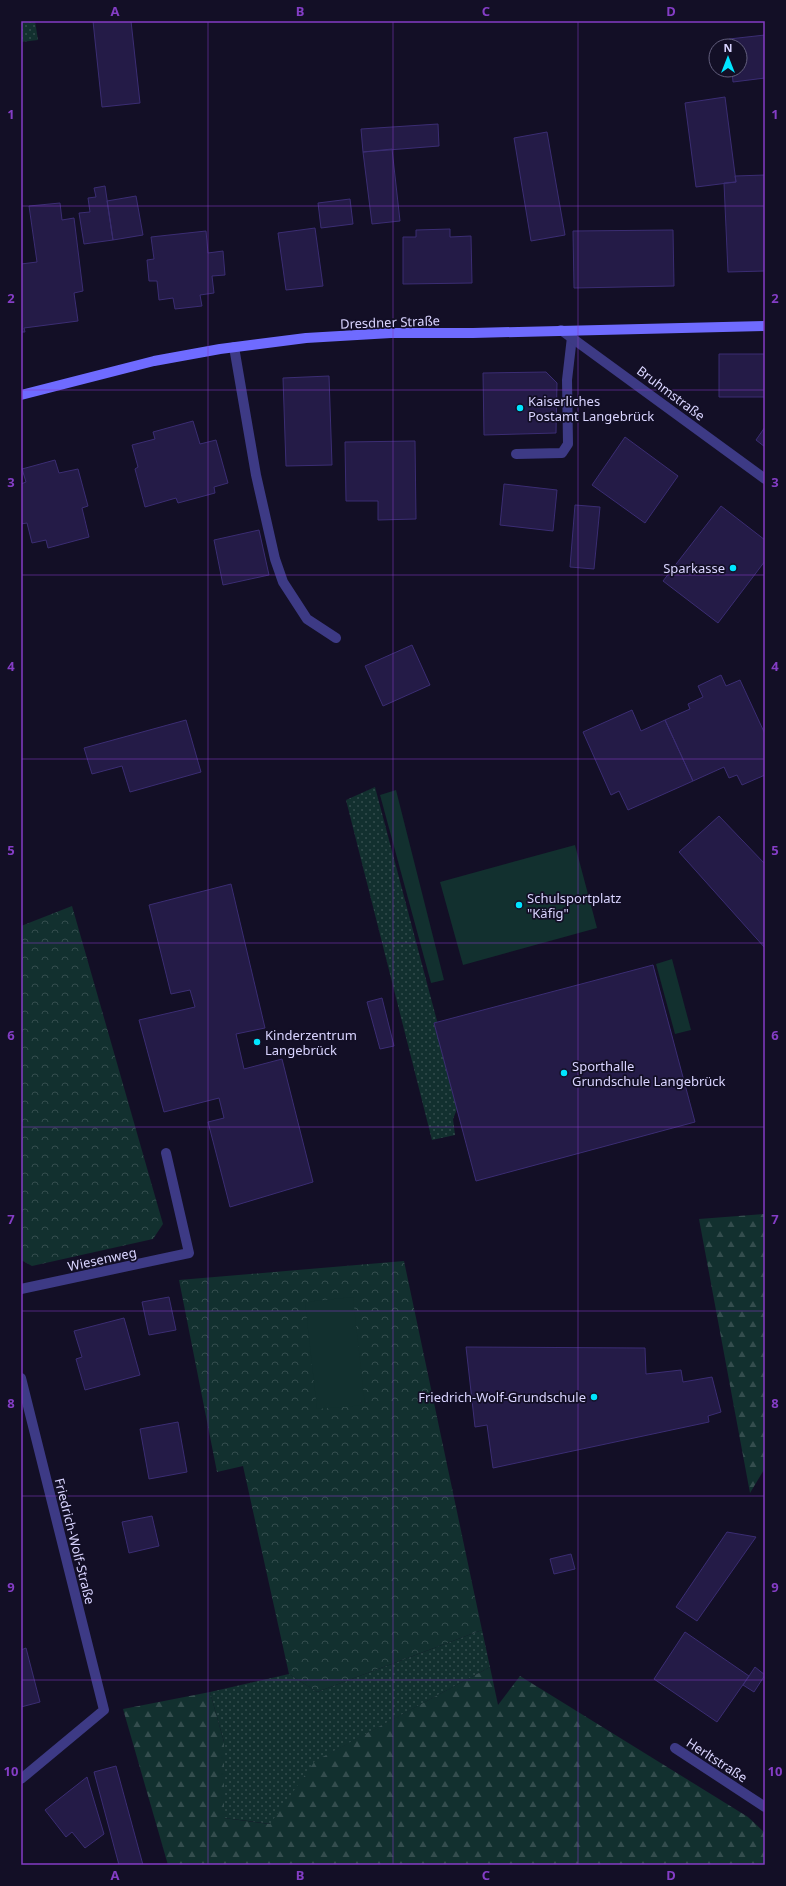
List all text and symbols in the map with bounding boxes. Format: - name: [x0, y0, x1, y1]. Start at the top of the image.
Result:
- text: A: [111, 2, 120, 20]
- text: B: [296, 2, 304, 20]
- text: C: [482, 2, 490, 20]
- text: D: [666, 2, 676, 20]
- north arrow: [708, 38, 748, 78]
- text: N: [724, 40, 732, 55]
- text: 1: [7, 105, 15, 123]
- text: 1: [771, 105, 779, 123]
- text: 2: [7, 289, 15, 307]
- text: 2: [771, 289, 779, 307]
- street label: Dresdner Straße: [340, 311, 440, 333]
- street label: Bruhmstraße: [633, 361, 709, 425]
- place label: Kaiserliches Postamt Langebrück: [528, 392, 654, 425]
- marker: Kaiserliches Postamt Langebrück: [515, 403, 525, 413]
- text: 3: [7, 473, 15, 491]
- text: 3: [771, 473, 779, 491]
- place label: Sparkasse: [663, 559, 725, 577]
- marker: Sparkasse: [728, 563, 738, 573]
- text: 4: [7, 657, 15, 675]
- text: 4: [771, 657, 779, 675]
- text: 5: [7, 841, 15, 859]
- text: 5: [771, 841, 779, 859]
- place label: Schulsportplatz "Käfig": [527, 889, 621, 922]
- marker: Schulsportplatz "Käfig": [514, 900, 524, 910]
- text: 6: [7, 1026, 15, 1044]
- place label: Kinderzentrum Langebrück: [265, 1026, 357, 1059]
- text: 6: [771, 1026, 779, 1044]
- marker: Kinderzentrum Langebrück: [252, 1037, 262, 1047]
- place label: Sporthalle Grundschule Langebrück: [572, 1057, 726, 1090]
- marker: Sporthalle Grundschule Langebrück: [559, 1068, 569, 1078]
- text: 7: [7, 1210, 15, 1228]
- text: 7: [771, 1210, 779, 1228]
- street label: Wiesenweg: [66, 1243, 138, 1275]
- place label: Friedrich-Wolf-Grundschule: [418, 1388, 586, 1406]
- marker: Friedrich-Wolf-Grundschule: [589, 1392, 599, 1402]
- text: 8: [7, 1394, 15, 1412]
- text: 8: [771, 1394, 779, 1412]
- street label: Friedrich-Wolf-Straße: [51, 1476, 99, 1606]
- text: 9: [7, 1578, 15, 1596]
- text: 9: [771, 1578, 779, 1596]
- street label: Herltstraße: [683, 1734, 751, 1786]
- text: 10: [4, 1762, 18, 1780]
- text: 10: [768, 1762, 782, 1780]
- text: A: [111, 1866, 120, 1884]
- text: B: [296, 1866, 304, 1884]
- text: C: [482, 1866, 490, 1884]
- text: D: [666, 1866, 676, 1884]

